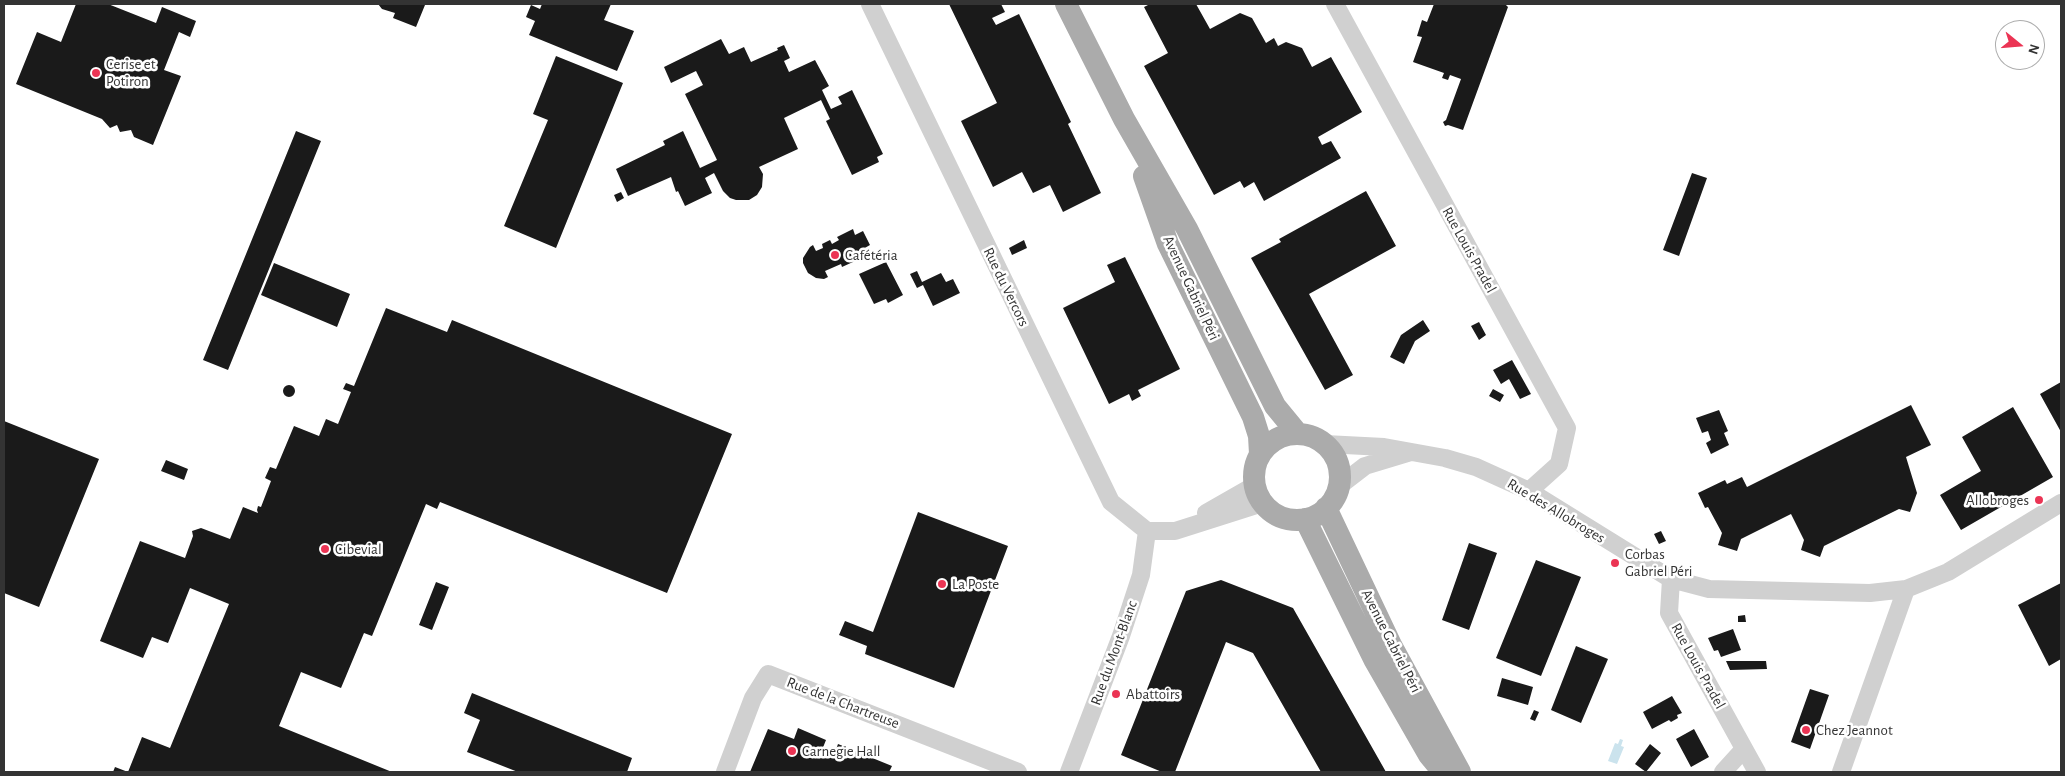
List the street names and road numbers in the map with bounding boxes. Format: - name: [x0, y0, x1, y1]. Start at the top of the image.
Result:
- street label: Rue Louis Pradel: [1438, 204, 1500, 296]
- street label: Avenue Gabriel Péri: [1159, 233, 1223, 343]
- street label: Rue du Vercors: [979, 244, 1033, 330]
- street label: Rue des Allobroges: [1504, 475, 1608, 547]
- street label: Avenue Gabriel Péri: [1357, 586, 1425, 696]
- street label: Rue du Mont-Blanc: [1087, 598, 1141, 708]
- street label: Rue Louis Pradel: [1667, 620, 1729, 712]
- street label: Rue de la Chartreuse: [784, 673, 902, 733]

